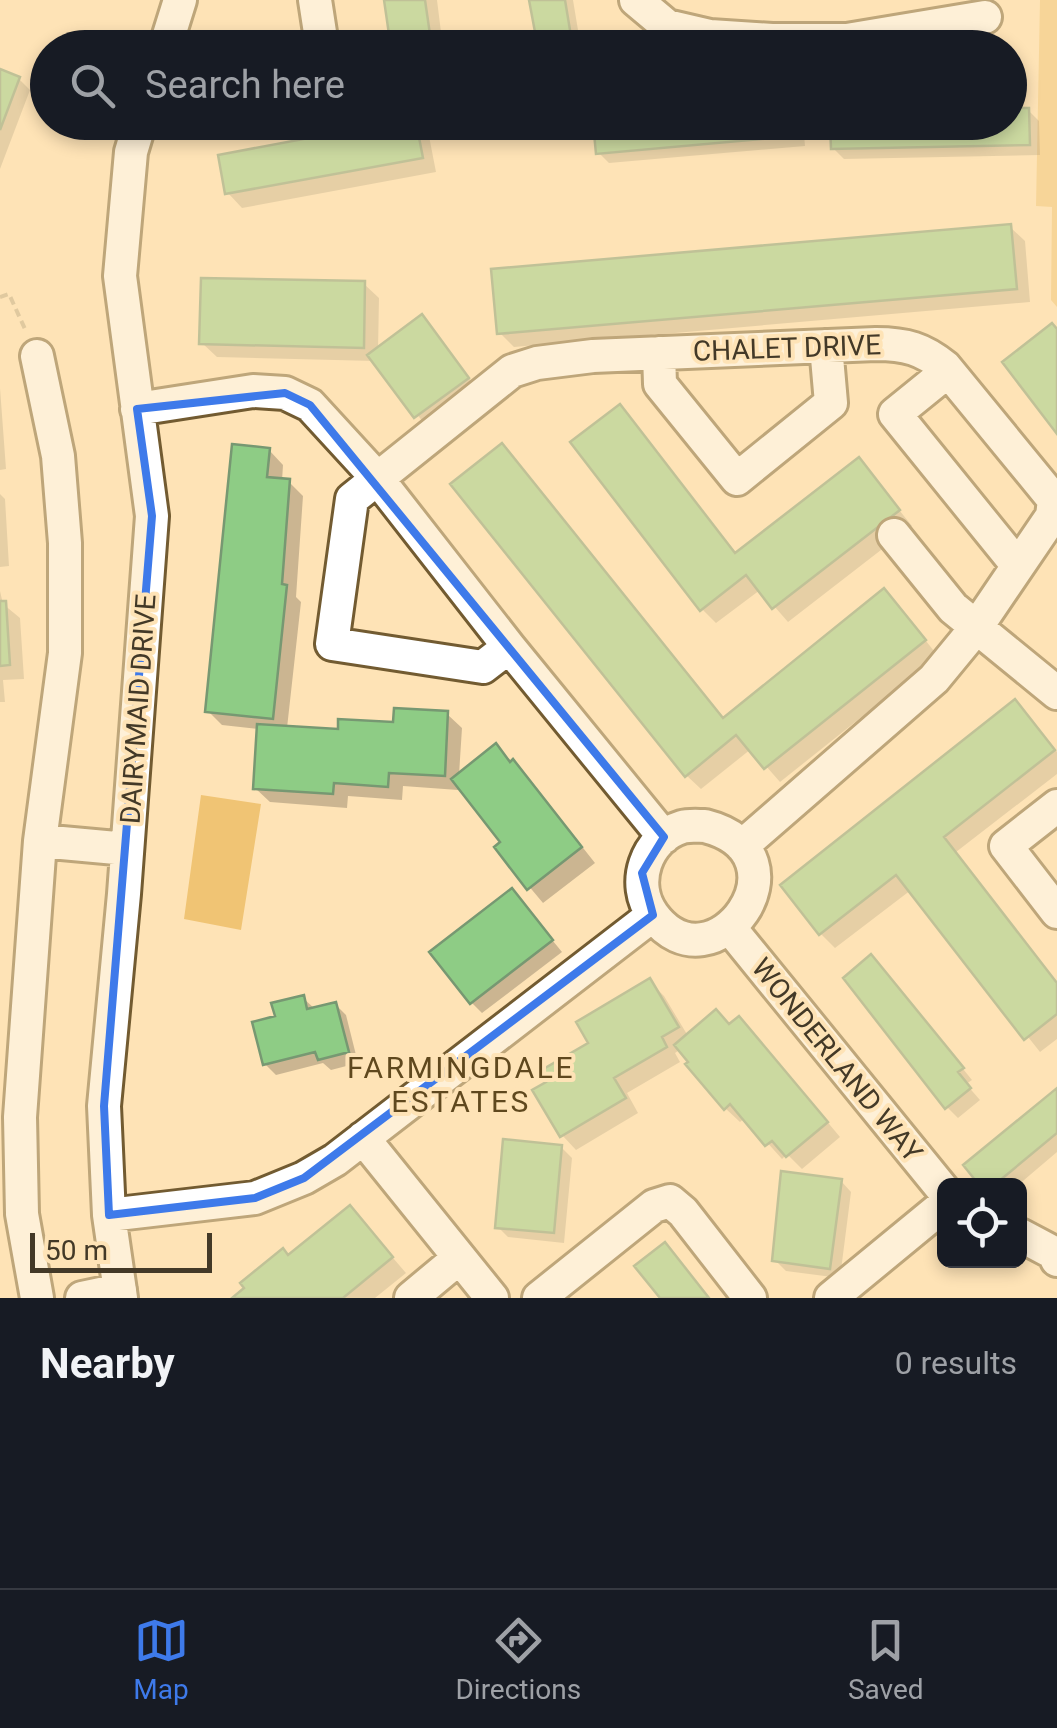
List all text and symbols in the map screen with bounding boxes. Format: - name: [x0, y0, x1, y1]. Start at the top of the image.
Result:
- search box: [30, 30, 1027, 140]
- icon: search: [65, 58, 120, 113]
- text: Search here: [145, 63, 345, 107]
- street label: CHALET DRIVE: [692, 328, 882, 368]
- street label: DAIRYMAID DRIVE: [114, 593, 162, 825]
- street label: WONDERLAND WAY: [745, 951, 929, 1169]
- district label: FARMINGDALE ESTATES: [347, 1050, 575, 1119]
- map controls: [937, 1178, 1027, 1268]
- button: locate: [937, 1178, 1027, 1268]
- scale bar: [30, 1228, 212, 1272]
- text: 50 m: [45, 1234, 108, 1267]
- text: Nearby: [40, 1339, 175, 1388]
- text: 0 results: [895, 1344, 1017, 1382]
- tab: Map: [133, 1613, 189, 1706]
- tab: Directions: [455, 1613, 581, 1706]
- tab: Saved: [848, 1613, 924, 1706]

